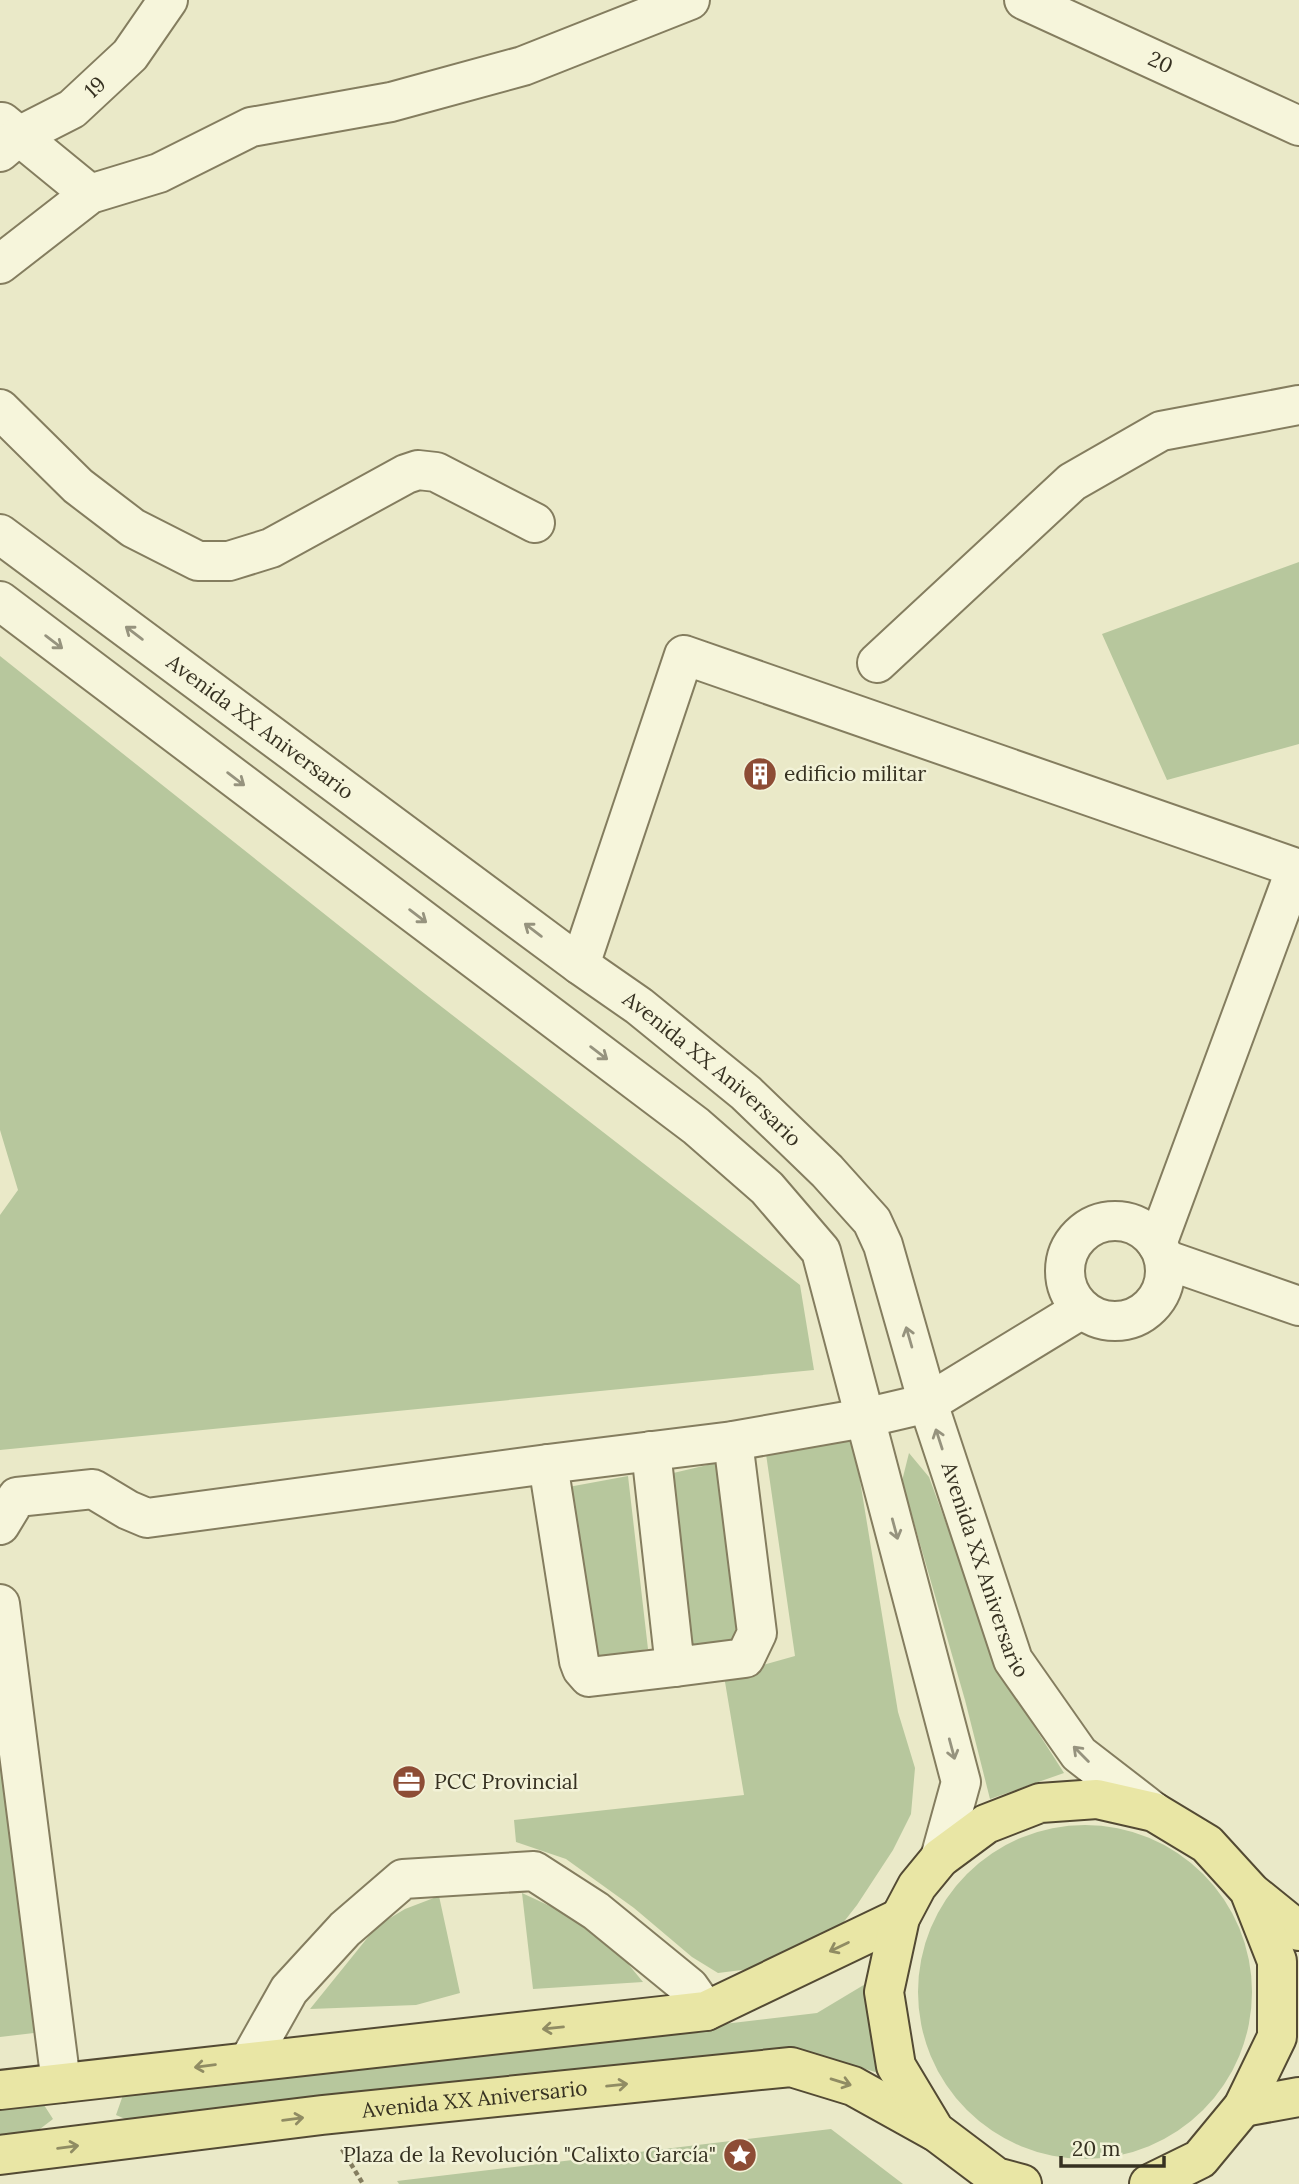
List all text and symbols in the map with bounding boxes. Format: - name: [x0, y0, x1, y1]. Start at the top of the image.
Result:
- street label: 20: [1144, 45, 1177, 79]
- street label: 19: [78, 70, 111, 104]
- one-way arrow: [125, 626, 144, 641]
- one-way arrow: [45, 634, 64, 649]
- street label: Avenida XX Aniversario: [161, 648, 359, 805]
- building icon: edificio militar: [741, 755, 779, 793]
- place label: edificio militar: [784, 760, 926, 787]
- one-way arrow: [226, 772, 245, 786]
- one-way arrow: [408, 909, 427, 923]
- one-way arrow: [524, 923, 543, 937]
- street label: Avenida XX Aniversario: [617, 984, 807, 1152]
- one-way arrow: [590, 1045, 609, 1060]
- one-way arrow: [902, 1327, 915, 1349]
- one-way arrow: [932, 1428, 945, 1450]
- street label: Avenida XX Aniversario: [935, 1457, 1035, 1683]
- one-way arrow: [889, 1518, 902, 1540]
- one-way arrow: [946, 1737, 959, 1760]
- one-way arrow: [1073, 1746, 1090, 1763]
- office icon: PCC Provincial: [390, 1763, 428, 1801]
- place label: PCC Provincial: [434, 1768, 578, 1795]
- one-way arrow: [829, 1941, 850, 1955]
- one-way arrow: [542, 2021, 565, 2034]
- one-way arrow: [194, 2059, 217, 2072]
- street label: Avenida XX Aniversario: [360, 2074, 589, 2124]
- one-way arrow: [830, 2077, 852, 2090]
- one-way arrow: [605, 2078, 628, 2091]
- one-way arrow: [282, 2112, 304, 2125]
- scale bar: [1061, 2124, 1164, 2168]
- text: 20 m: [1072, 2135, 1121, 2162]
- place icon: Plaza de la Revolución "Calixto García": [721, 2136, 759, 2174]
- one-way arrow: [56, 2140, 79, 2153]
- place label: Plaza de la Revolución "Calixto García": [343, 2141, 716, 2168]

